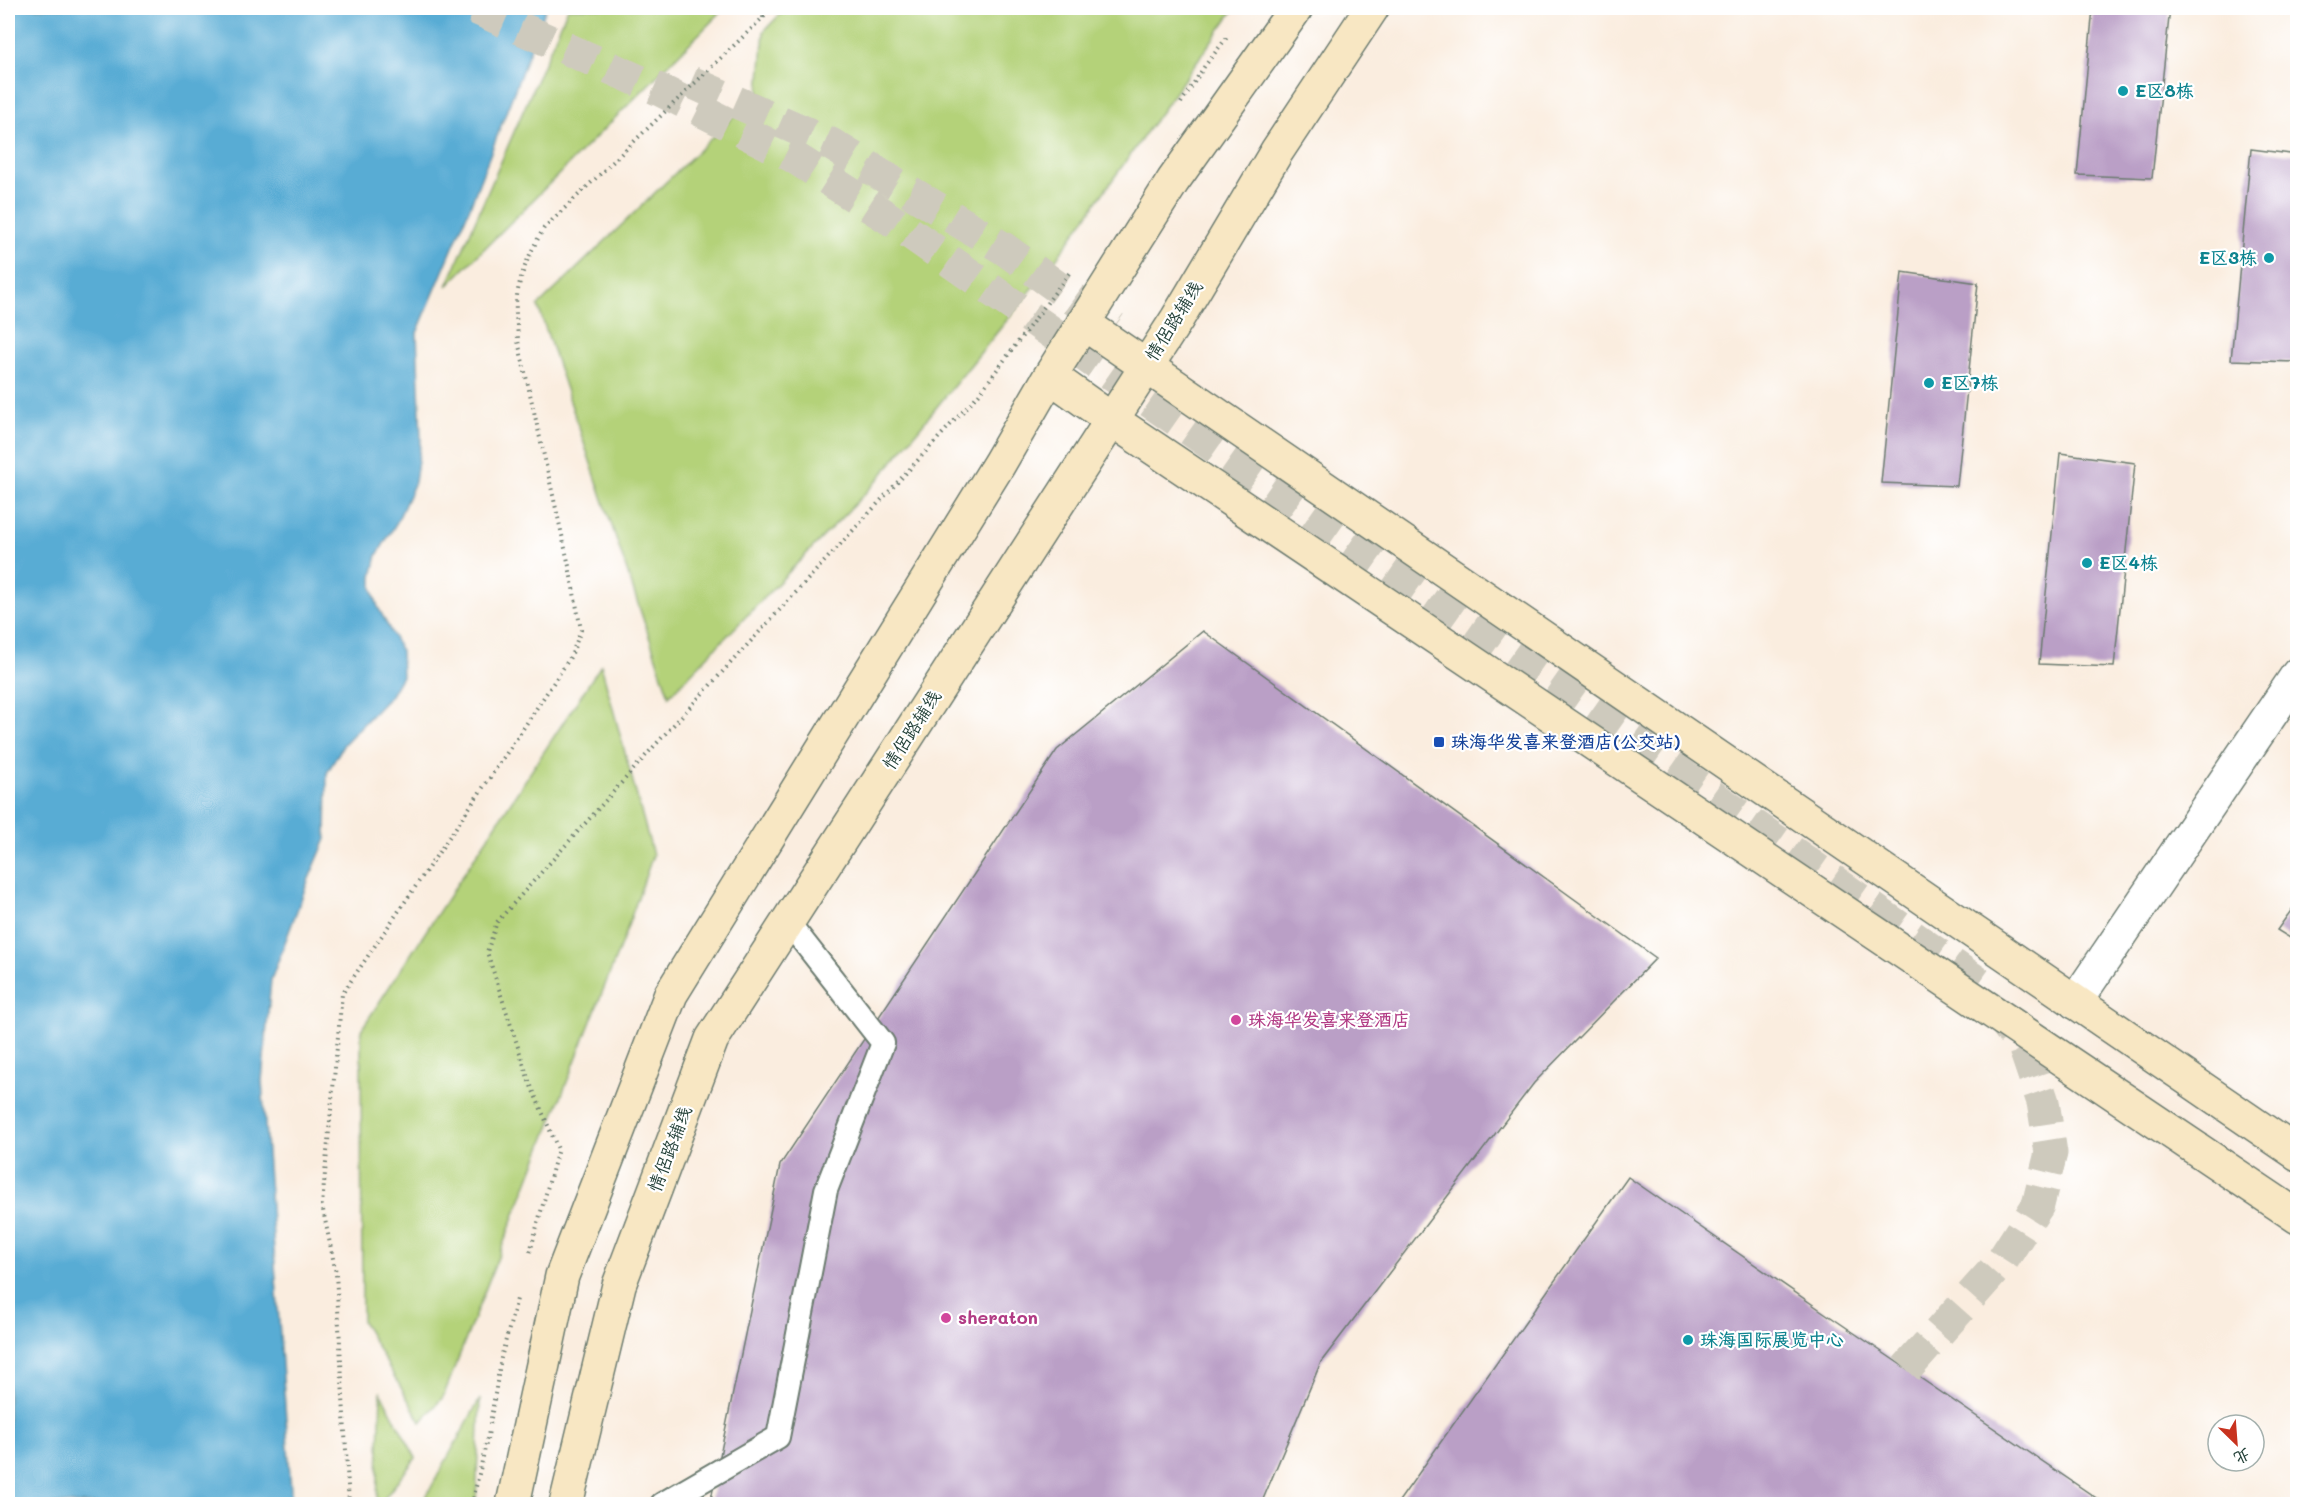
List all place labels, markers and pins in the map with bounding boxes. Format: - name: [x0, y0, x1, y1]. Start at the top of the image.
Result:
- place label: E区8栋: [2135, 78, 2194, 102]
- marker: E区8栋: [2116, 84, 2130, 98]
- place label: E区3栋: [2199, 245, 2257, 269]
- marker: E区3栋: [2262, 251, 2276, 265]
- place label: E区7栋: [1941, 370, 1999, 394]
- marker: E区7栋: [1922, 376, 1936, 390]
- place label: E区4栋: [2099, 550, 2158, 574]
- marker: E区4栋: [2080, 556, 2094, 570]
- place label: 珠海华发喜来登酒店(公交站): [1451, 729, 1681, 753]
- marker: 珠海华发喜来登酒店(公交站): [1432, 735, 1446, 749]
- place label: 珠海华发喜来登酒店: [1248, 1007, 1410, 1031]
- marker: 珠海华发喜来登酒店: [1229, 1013, 1243, 1027]
- place label: sheraton: [958, 1305, 1038, 1329]
- marker: sheraton: [939, 1311, 953, 1325]
- place label: 珠海国际展览中心: [1700, 1327, 1844, 1351]
- marker: 珠海国际展览中心: [1681, 1333, 1695, 1347]

